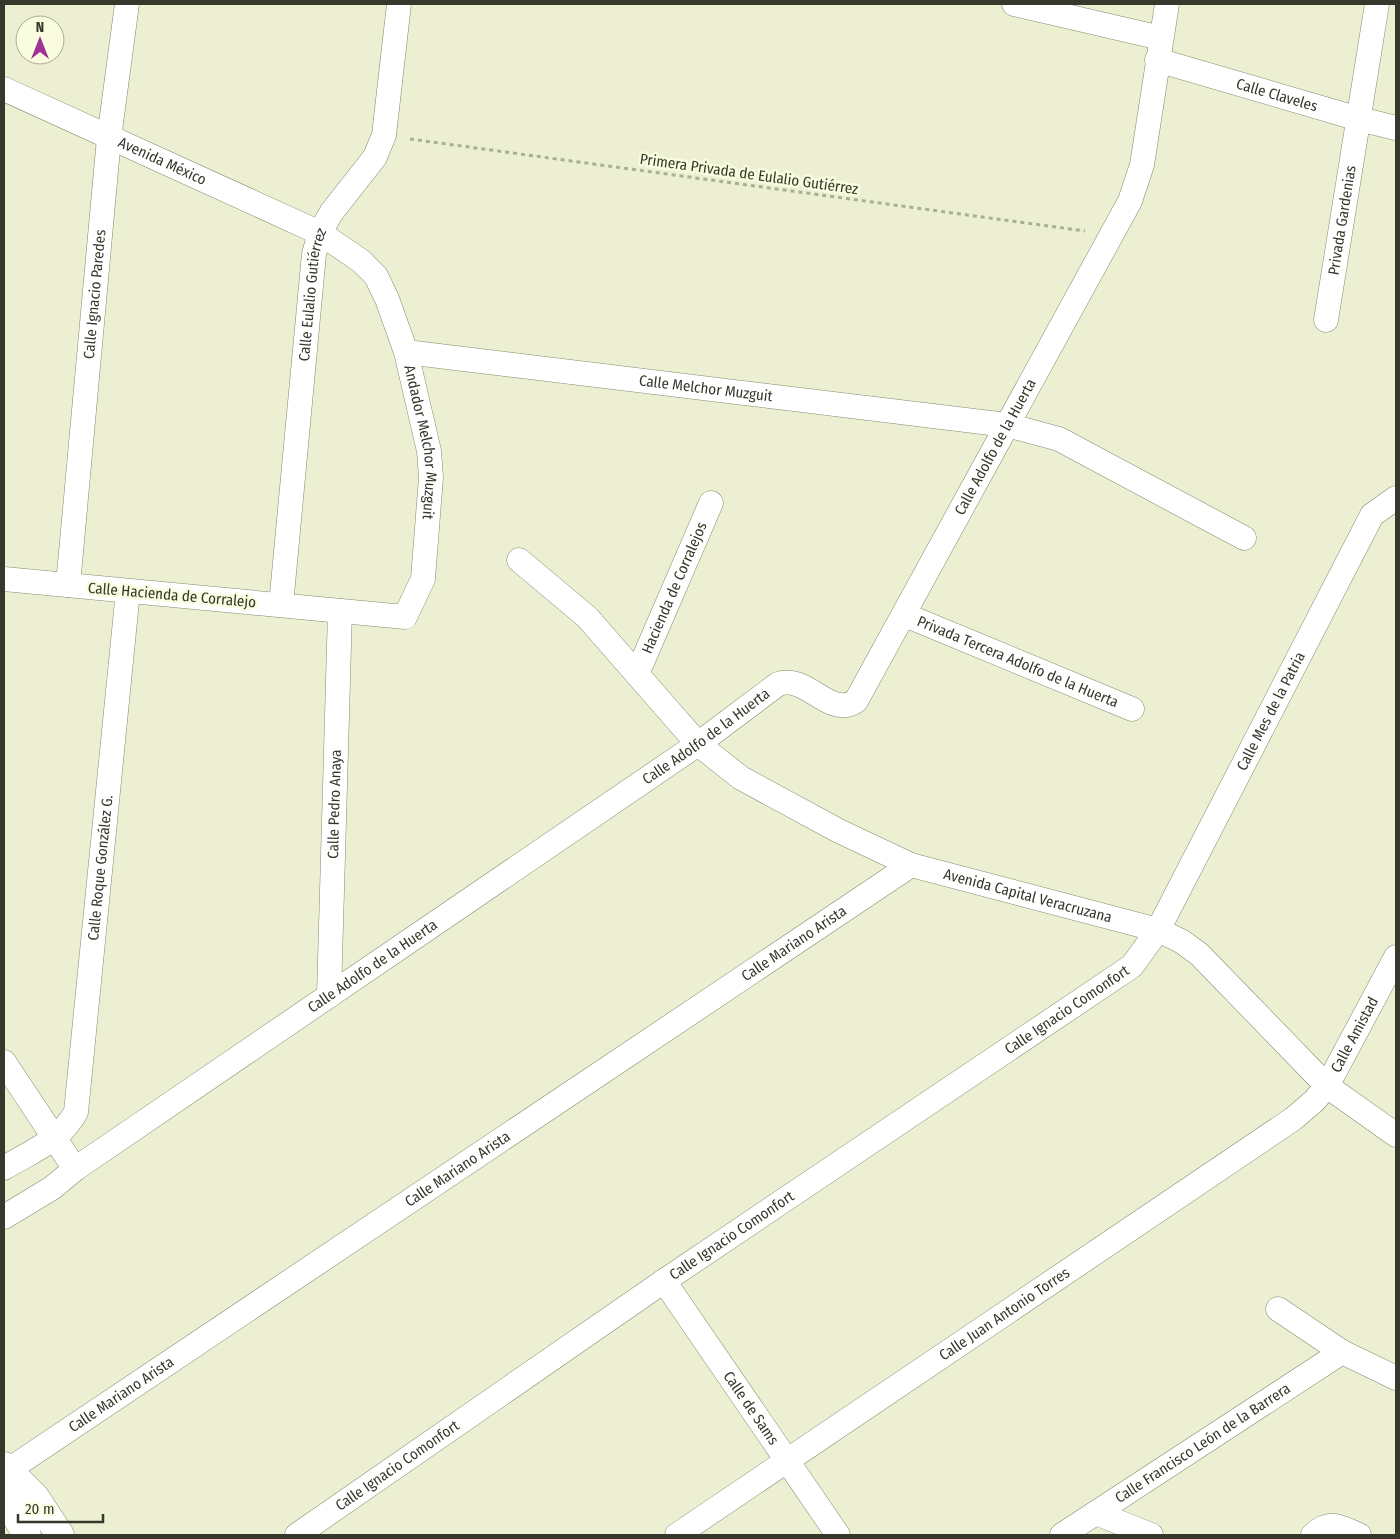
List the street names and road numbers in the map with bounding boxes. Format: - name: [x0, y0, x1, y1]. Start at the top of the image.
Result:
- street label: Calle Claveles: [1234, 75, 1320, 115]
- street label: Avenida México: [115, 133, 209, 189]
- street label: Primera Privada de Eulalio Gutiérrez: [639, 150, 859, 198]
- street label: Privada Gardenias: [1324, 164, 1360, 276]
- street label: Calle Eulalio Gutiérrez: [295, 224, 330, 362]
- street label: Calle Ignacio Paredes: [80, 229, 110, 360]
- street label: Andador Melchor Muzguit: [400, 363, 440, 520]
- street label: Calle Melchor Muzguit: [638, 371, 774, 405]
- street label: Calle Adolfo de la Huerta: [951, 376, 1040, 518]
- street label: Hacienda de Corralejos: [638, 519, 711, 656]
- street label: Calle Hacienda de Corralejo: [87, 579, 257, 611]
- street label: Privada Tercera Adolfo de la Huerta: [914, 612, 1121, 711]
- street label: Calle Mes de la Patria: [1233, 649, 1309, 774]
- street label: Calle Adolfo de la Huerta: [639, 684, 773, 788]
- street label: Calle Pedro Anaya: [324, 749, 345, 859]
- street label: Calle Roque González G.: [84, 794, 117, 941]
- street label: Avenida Capital Veracruzana: [942, 865, 1114, 926]
- street label: Calle Mariano Arista: [738, 902, 850, 985]
- street label: Calle Adolfo de la Huerta: [304, 916, 441, 1017]
- street label: Calle Ignacio Comonfort: [1001, 961, 1133, 1058]
- street label: Calle Amistad: [1327, 994, 1382, 1076]
- street label: Calle Mariano Arista: [402, 1127, 514, 1211]
- street label: Calle Ignacio Comonfort: [666, 1187, 798, 1284]
- street label: Calle Juan Antonio Torres: [936, 1263, 1073, 1364]
- street label: Calle Mariano Arista: [65, 1353, 177, 1436]
- street label: Calle de Sams: [720, 1368, 783, 1448]
- street label: Calle Francisco León de la Barrera: [1112, 1379, 1294, 1507]
- street label: Calle Ignacio Comonfort: [332, 1416, 463, 1515]

